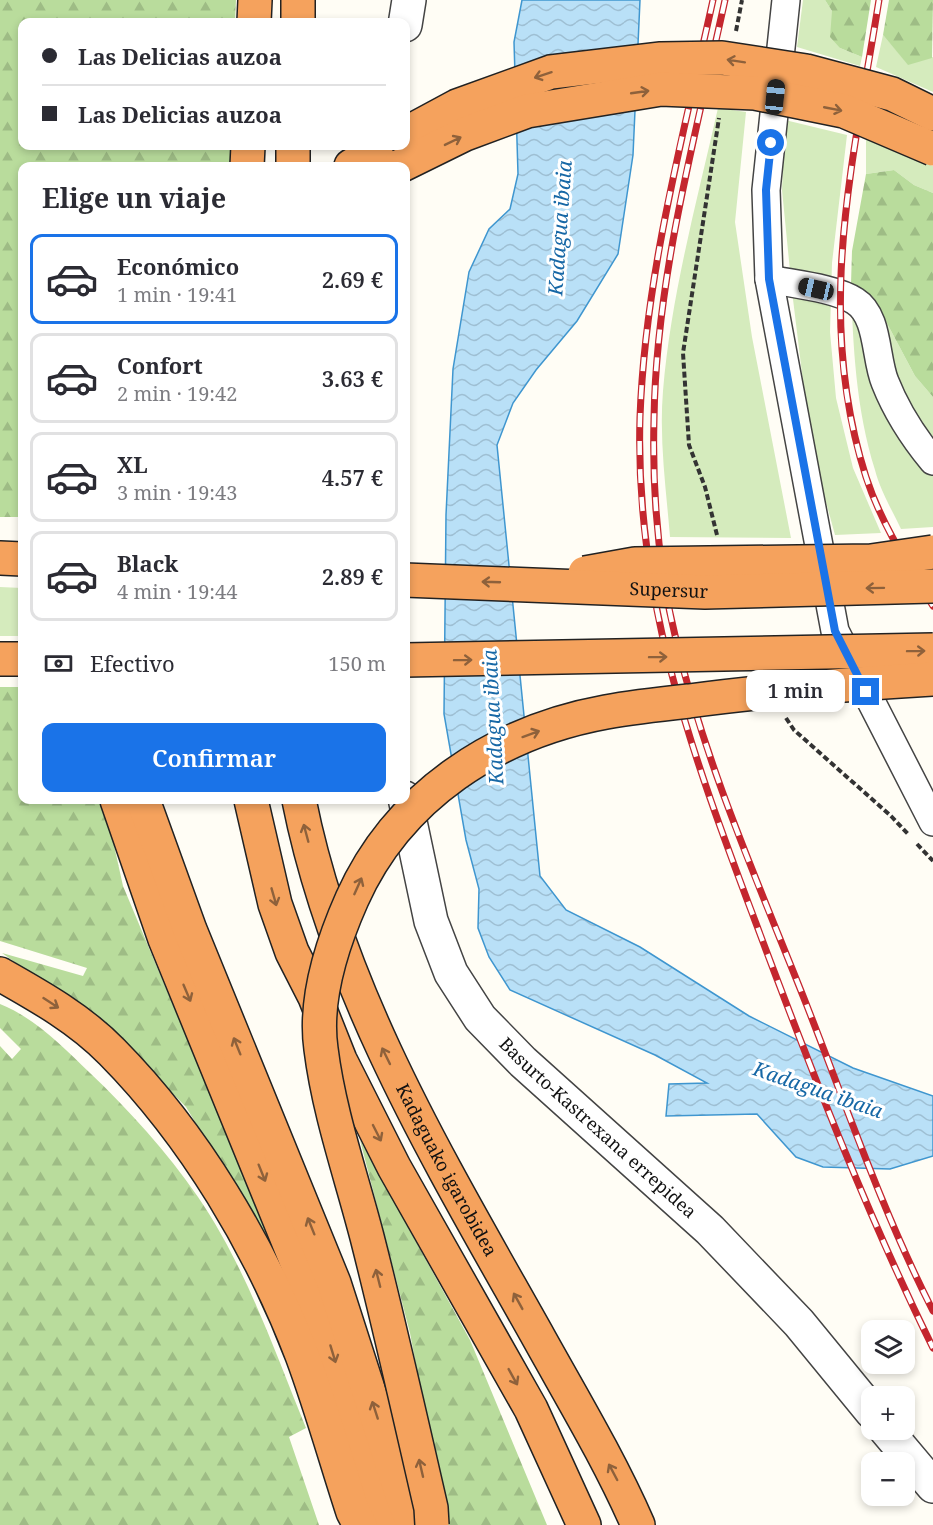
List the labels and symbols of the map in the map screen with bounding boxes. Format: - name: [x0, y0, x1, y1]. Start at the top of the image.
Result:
- one-way arrow: [727, 55, 746, 66]
- one-way arrow: [534, 71, 553, 82]
- car: [764, 78, 786, 116]
- one-way arrow: [630, 86, 650, 97]
- one-way arrow: [823, 104, 843, 115]
- route start: [757, 129, 784, 156]
- one-way arrow: [443, 134, 461, 146]
- water label: Kadagua ibaia: [541, 159, 578, 297]
- car: [796, 276, 836, 302]
- street label: Supersur: [629, 576, 709, 603]
- one-way arrow: [481, 577, 501, 588]
- one-way arrow: [865, 582, 885, 594]
- one-way arrow: [906, 645, 926, 657]
- water label: Kadagua ibaia: [475, 648, 510, 786]
- one-way arrow: [648, 651, 668, 662]
- one-way arrow: [453, 654, 473, 666]
- callout: 1 min: [746, 671, 845, 713]
- route end: [852, 678, 879, 705]
- one-way arrow: [521, 727, 540, 738]
- one-way arrow: [300, 824, 311, 843]
- one-way arrow: [352, 877, 364, 895]
- one-way arrow: [268, 887, 280, 906]
- one-way arrow: [182, 983, 194, 1001]
- one-way arrow: [42, 997, 59, 1010]
- street label: Basurto-Kastrexana errepidea: [494, 1032, 702, 1223]
- one-way arrow: [231, 1037, 242, 1055]
- one-way arrow: [379, 1048, 391, 1066]
- water label: Kadagua ibaia: [749, 1054, 887, 1124]
- street label: Kadaguako igarobidea: [391, 1079, 503, 1260]
- one-way arrow: [371, 1124, 383, 1141]
- one-way arrow: [257, 1163, 268, 1182]
- one-way arrow: [305, 1217, 316, 1236]
- one-way arrow: [371, 1268, 383, 1287]
- one-way arrow: [512, 1293, 524, 1310]
- one-way arrow: [328, 1344, 339, 1363]
- one-way arrow: [507, 1368, 519, 1385]
- one-way arrow: [369, 1401, 380, 1420]
- one-way arrow: [415, 1458, 427, 1477]
- one-way arrow: [607, 1464, 619, 1481]

